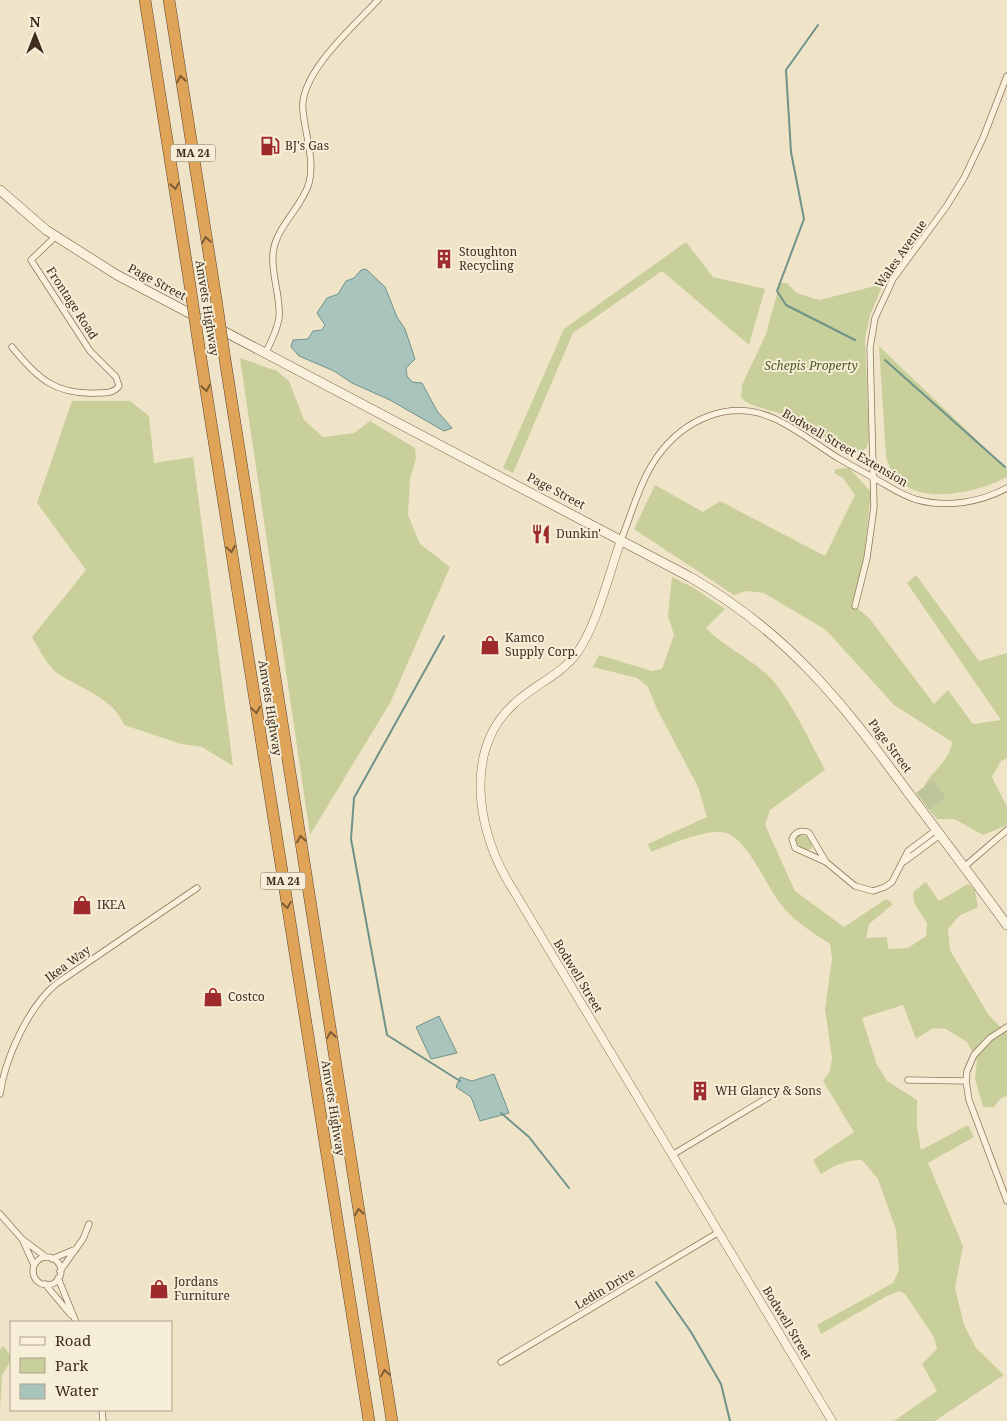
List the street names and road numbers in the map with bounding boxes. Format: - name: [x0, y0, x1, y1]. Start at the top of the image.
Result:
- road number: MA 24: [170, 144, 216, 162]
- street label: Wales Avenue: [871, 216, 931, 291]
- street label: Page Street: [125, 259, 189, 304]
- street label: Amvets Highway: [192, 259, 224, 357]
- street label: Frontage Road: [43, 263, 103, 343]
- street label: Bodwell Street Extension: [779, 405, 912, 491]
- street label: Page Street: [524, 468, 588, 513]
- street label: Amvets Highway: [255, 659, 287, 757]
- street label: Page Street: [865, 715, 916, 776]
- road number: MA 24: [260, 872, 306, 889]
- street label: Bodwell Street: [550, 936, 607, 1016]
- street label: Ikea Way: [41, 941, 94, 986]
- street label: Amvets Highway: [318, 1059, 350, 1157]
- street label: Ledin Drive: [571, 1264, 638, 1313]
- street label: Bodwell Street: [759, 1283, 816, 1363]

